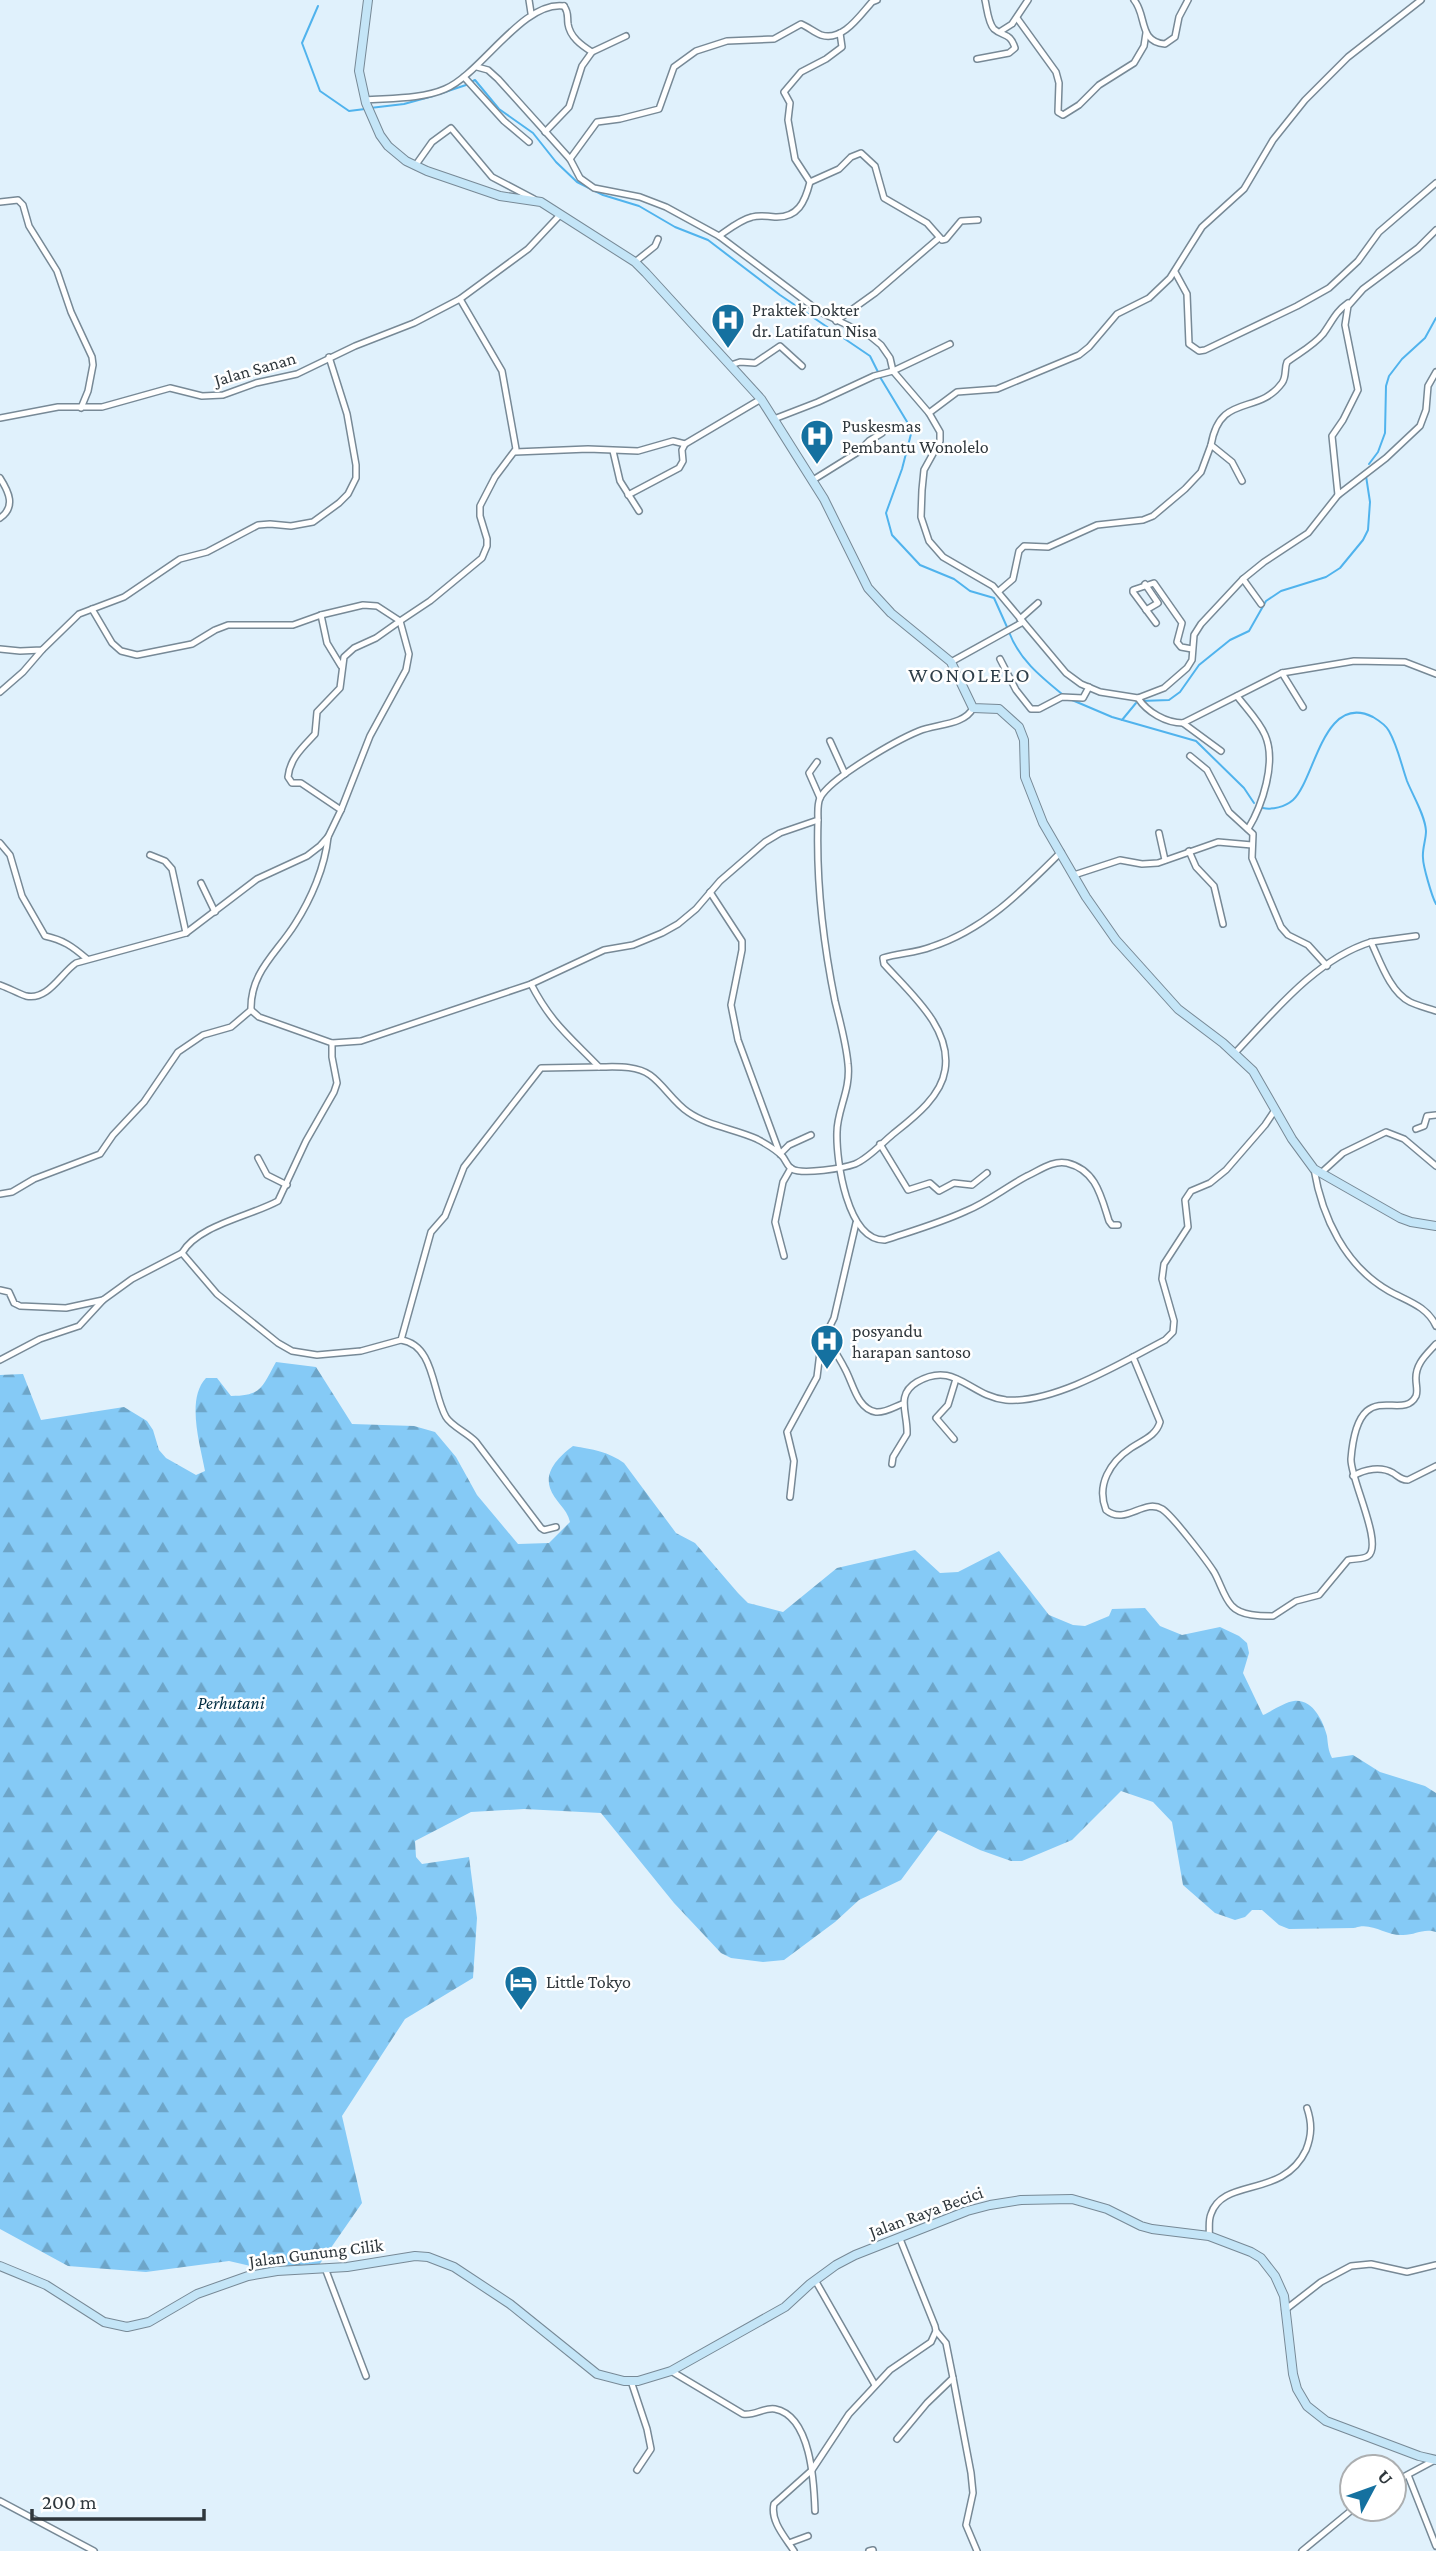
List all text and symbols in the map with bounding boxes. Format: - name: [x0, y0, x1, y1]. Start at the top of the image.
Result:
- place label: Praktek Dokter dr. Latifatun Nisa: [752, 300, 877, 341]
- hospital icon: Praktek Dokter dr. Latifatun Nisa: [709, 301, 747, 350]
- street label: Jalan Sanan: [210, 348, 299, 391]
- place label: Puskesmas Pembantu Wonolelo: [842, 416, 989, 457]
- hospital icon: Puskesmas Pembantu Wonolelo: [798, 417, 836, 466]
- district label: WONOLELO: [908, 663, 1032, 687]
- place label: posyandu harapan santoso: [852, 1321, 971, 1362]
- hospital icon: posyandu harapan santoso: [808, 1322, 846, 1371]
- park label: Perhutani: [197, 1693, 265, 1713]
- hotel icon: Little Tokyo: [502, 1963, 540, 2012]
- place label: Little Tokyo: [546, 1972, 631, 1992]
- street label: Jalan Raya Becici: [864, 2182, 986, 2243]
- street label: Jalan Gunung Cilik: [246, 2235, 385, 2271]
- north arrow: [1338, 2453, 1408, 2523]
- text: U: [1373, 2465, 1398, 2489]
- scale bar: [32, 2478, 203, 2522]
- text: 200 m: [42, 2490, 97, 2514]

